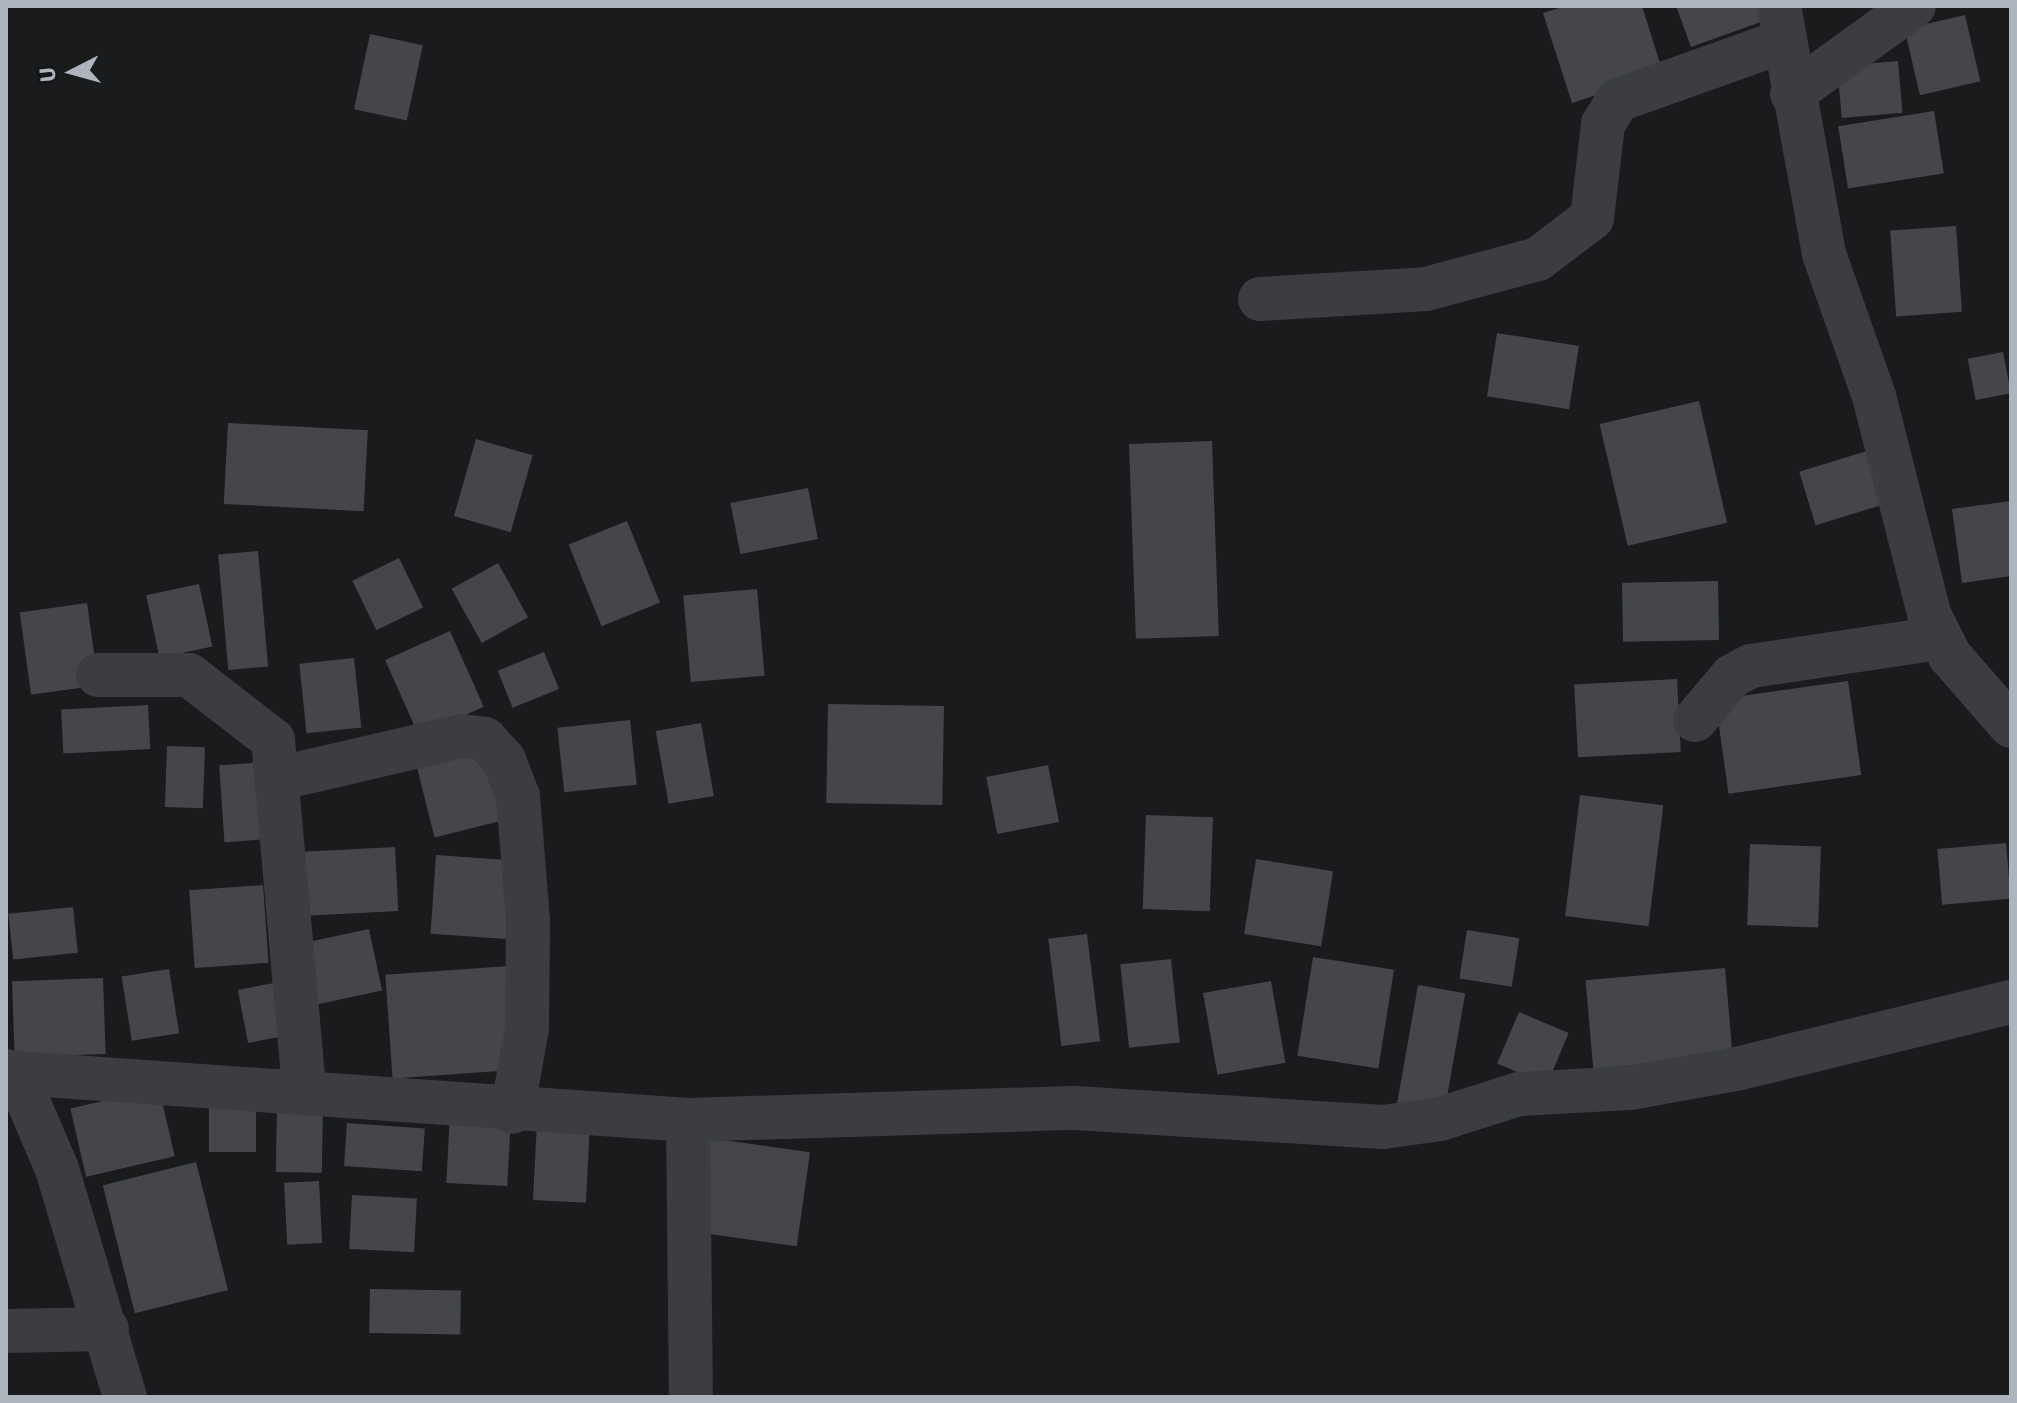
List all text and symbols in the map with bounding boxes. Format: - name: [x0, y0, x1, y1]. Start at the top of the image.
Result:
- north arrow: [32, 32, 112, 112]
- text: U: [33, 66, 62, 83]

